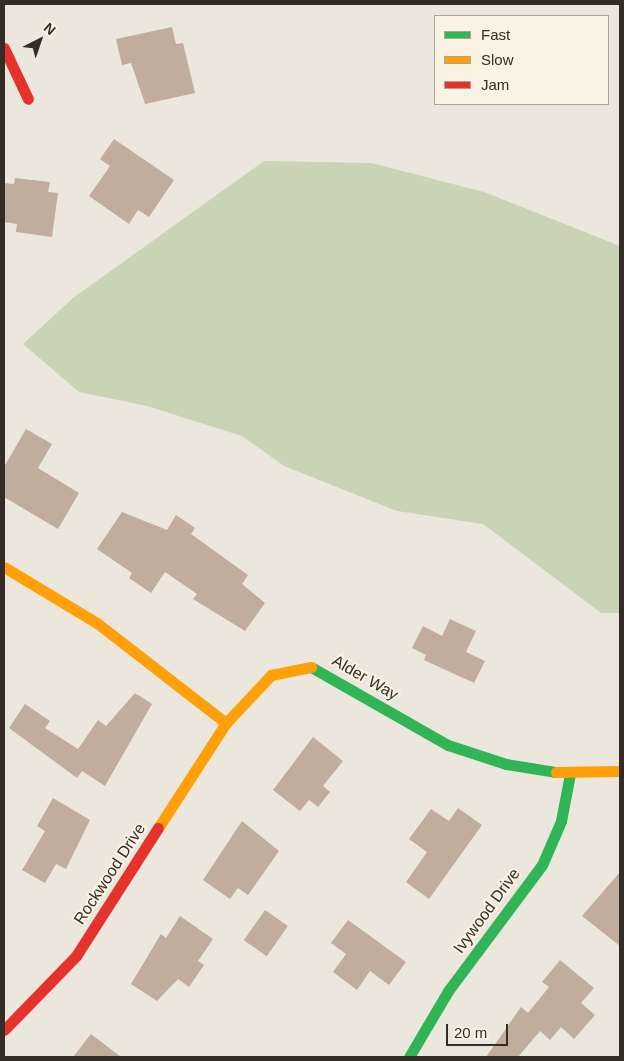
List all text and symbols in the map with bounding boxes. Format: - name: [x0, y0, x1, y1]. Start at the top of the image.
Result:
- north arrow: [15, 15, 65, 65]
- legend: [434, 15, 609, 105]
- text: N: [41, 19, 59, 38]
- text: Fast: [481, 26, 510, 43]
- text: Slow: [481, 51, 514, 68]
- text: Jam: [481, 76, 509, 93]
- street label: Alder Way: [329, 651, 401, 705]
- street label: Rockwood Drive: [70, 820, 150, 928]
- street label: Ivywood Drive: [450, 865, 524, 957]
- scale bar: [449, 1014, 512, 1046]
- text: 20 m: [454, 1024, 487, 1041]

